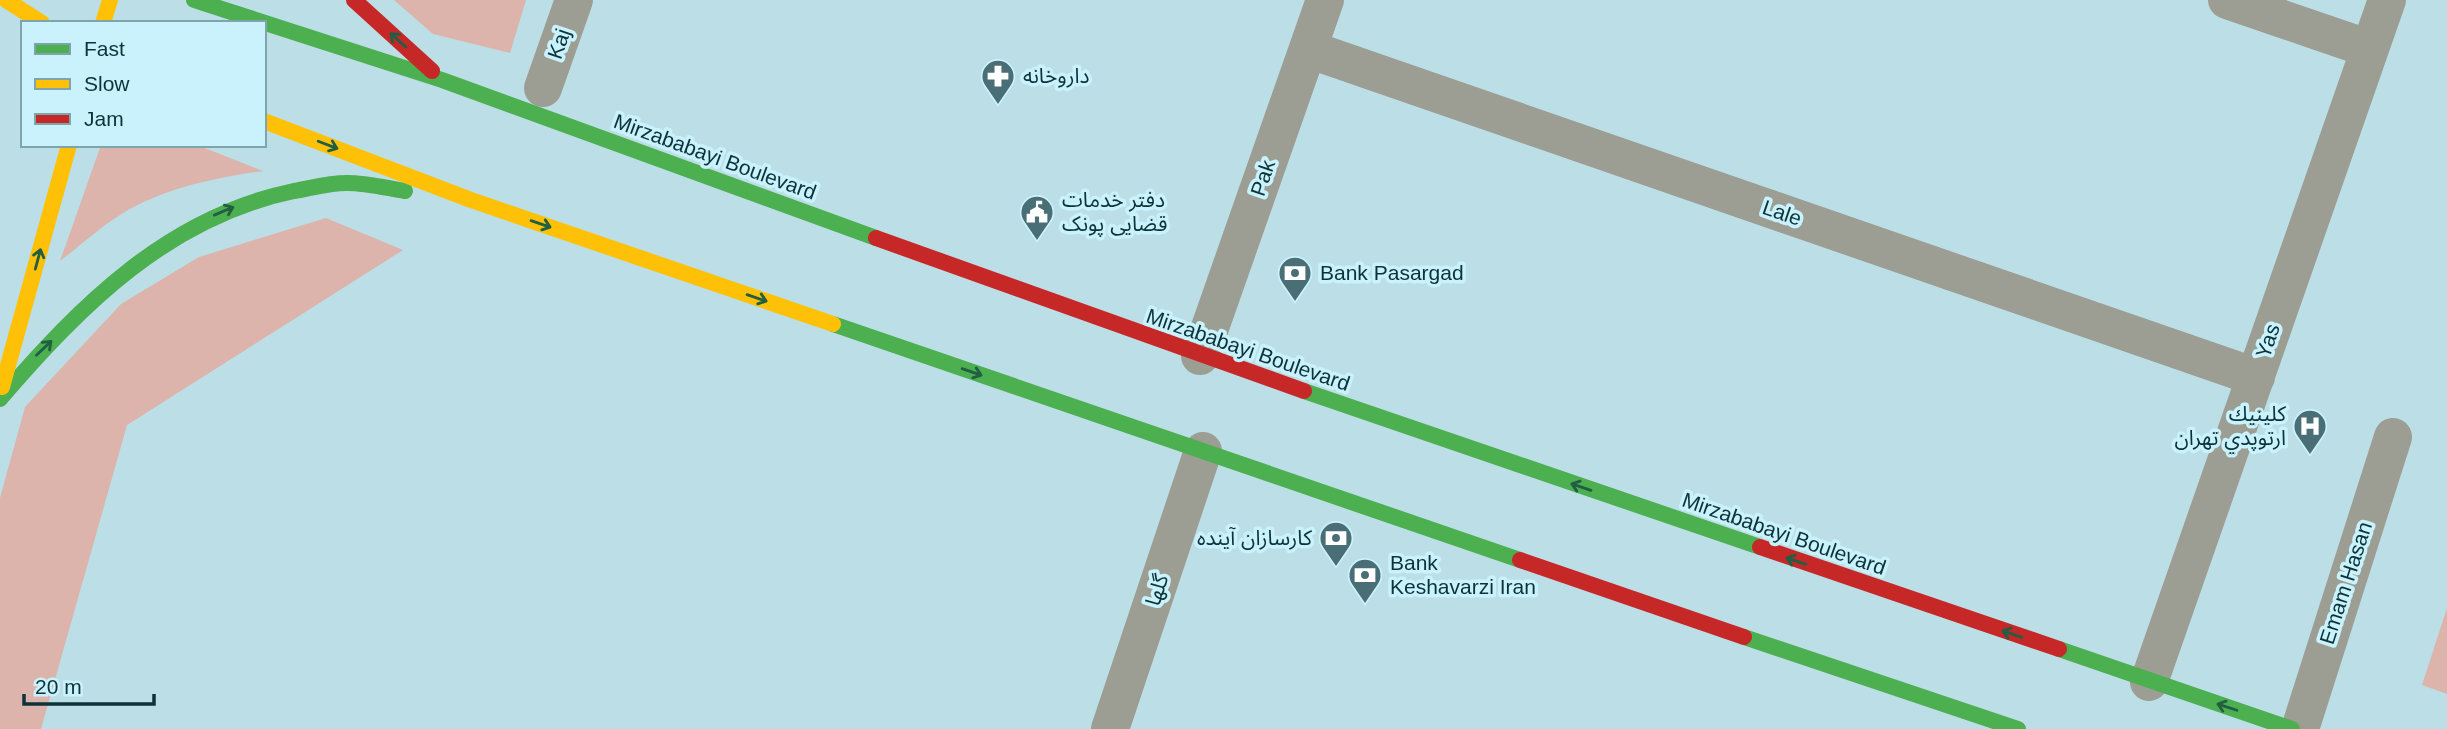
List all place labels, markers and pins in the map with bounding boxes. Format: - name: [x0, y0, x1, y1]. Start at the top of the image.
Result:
- pharmacy icon: داروخانه: [979, 57, 1017, 106]
- place label: داروخانه: [1023, 64, 1089, 88]
- place label: دفتر خدمات قضایی پونک: [1062, 188, 1167, 237]
- public building icon: دفتر خدمات قضایی پونک: [1018, 193, 1056, 242]
- bank icon: Bank Pasargad: [1276, 254, 1314, 303]
- place label: Bank Pasargad: [1320, 261, 1464, 284]
- place label: كلينيك ارتوپدي تهران: [2174, 402, 2286, 454]
- hospital icon: كلينيك ارتوپدي تهران: [2291, 407, 2329, 456]
- bank icon: کارسازان آینده: [1317, 519, 1355, 568]
- place label: کارسازان آینده: [1197, 526, 1312, 550]
- place label: Bank Keshavarzi Iran: [1390, 551, 1536, 598]
- bank icon: Bank Keshavarzi Iran: [1346, 556, 1384, 605]

